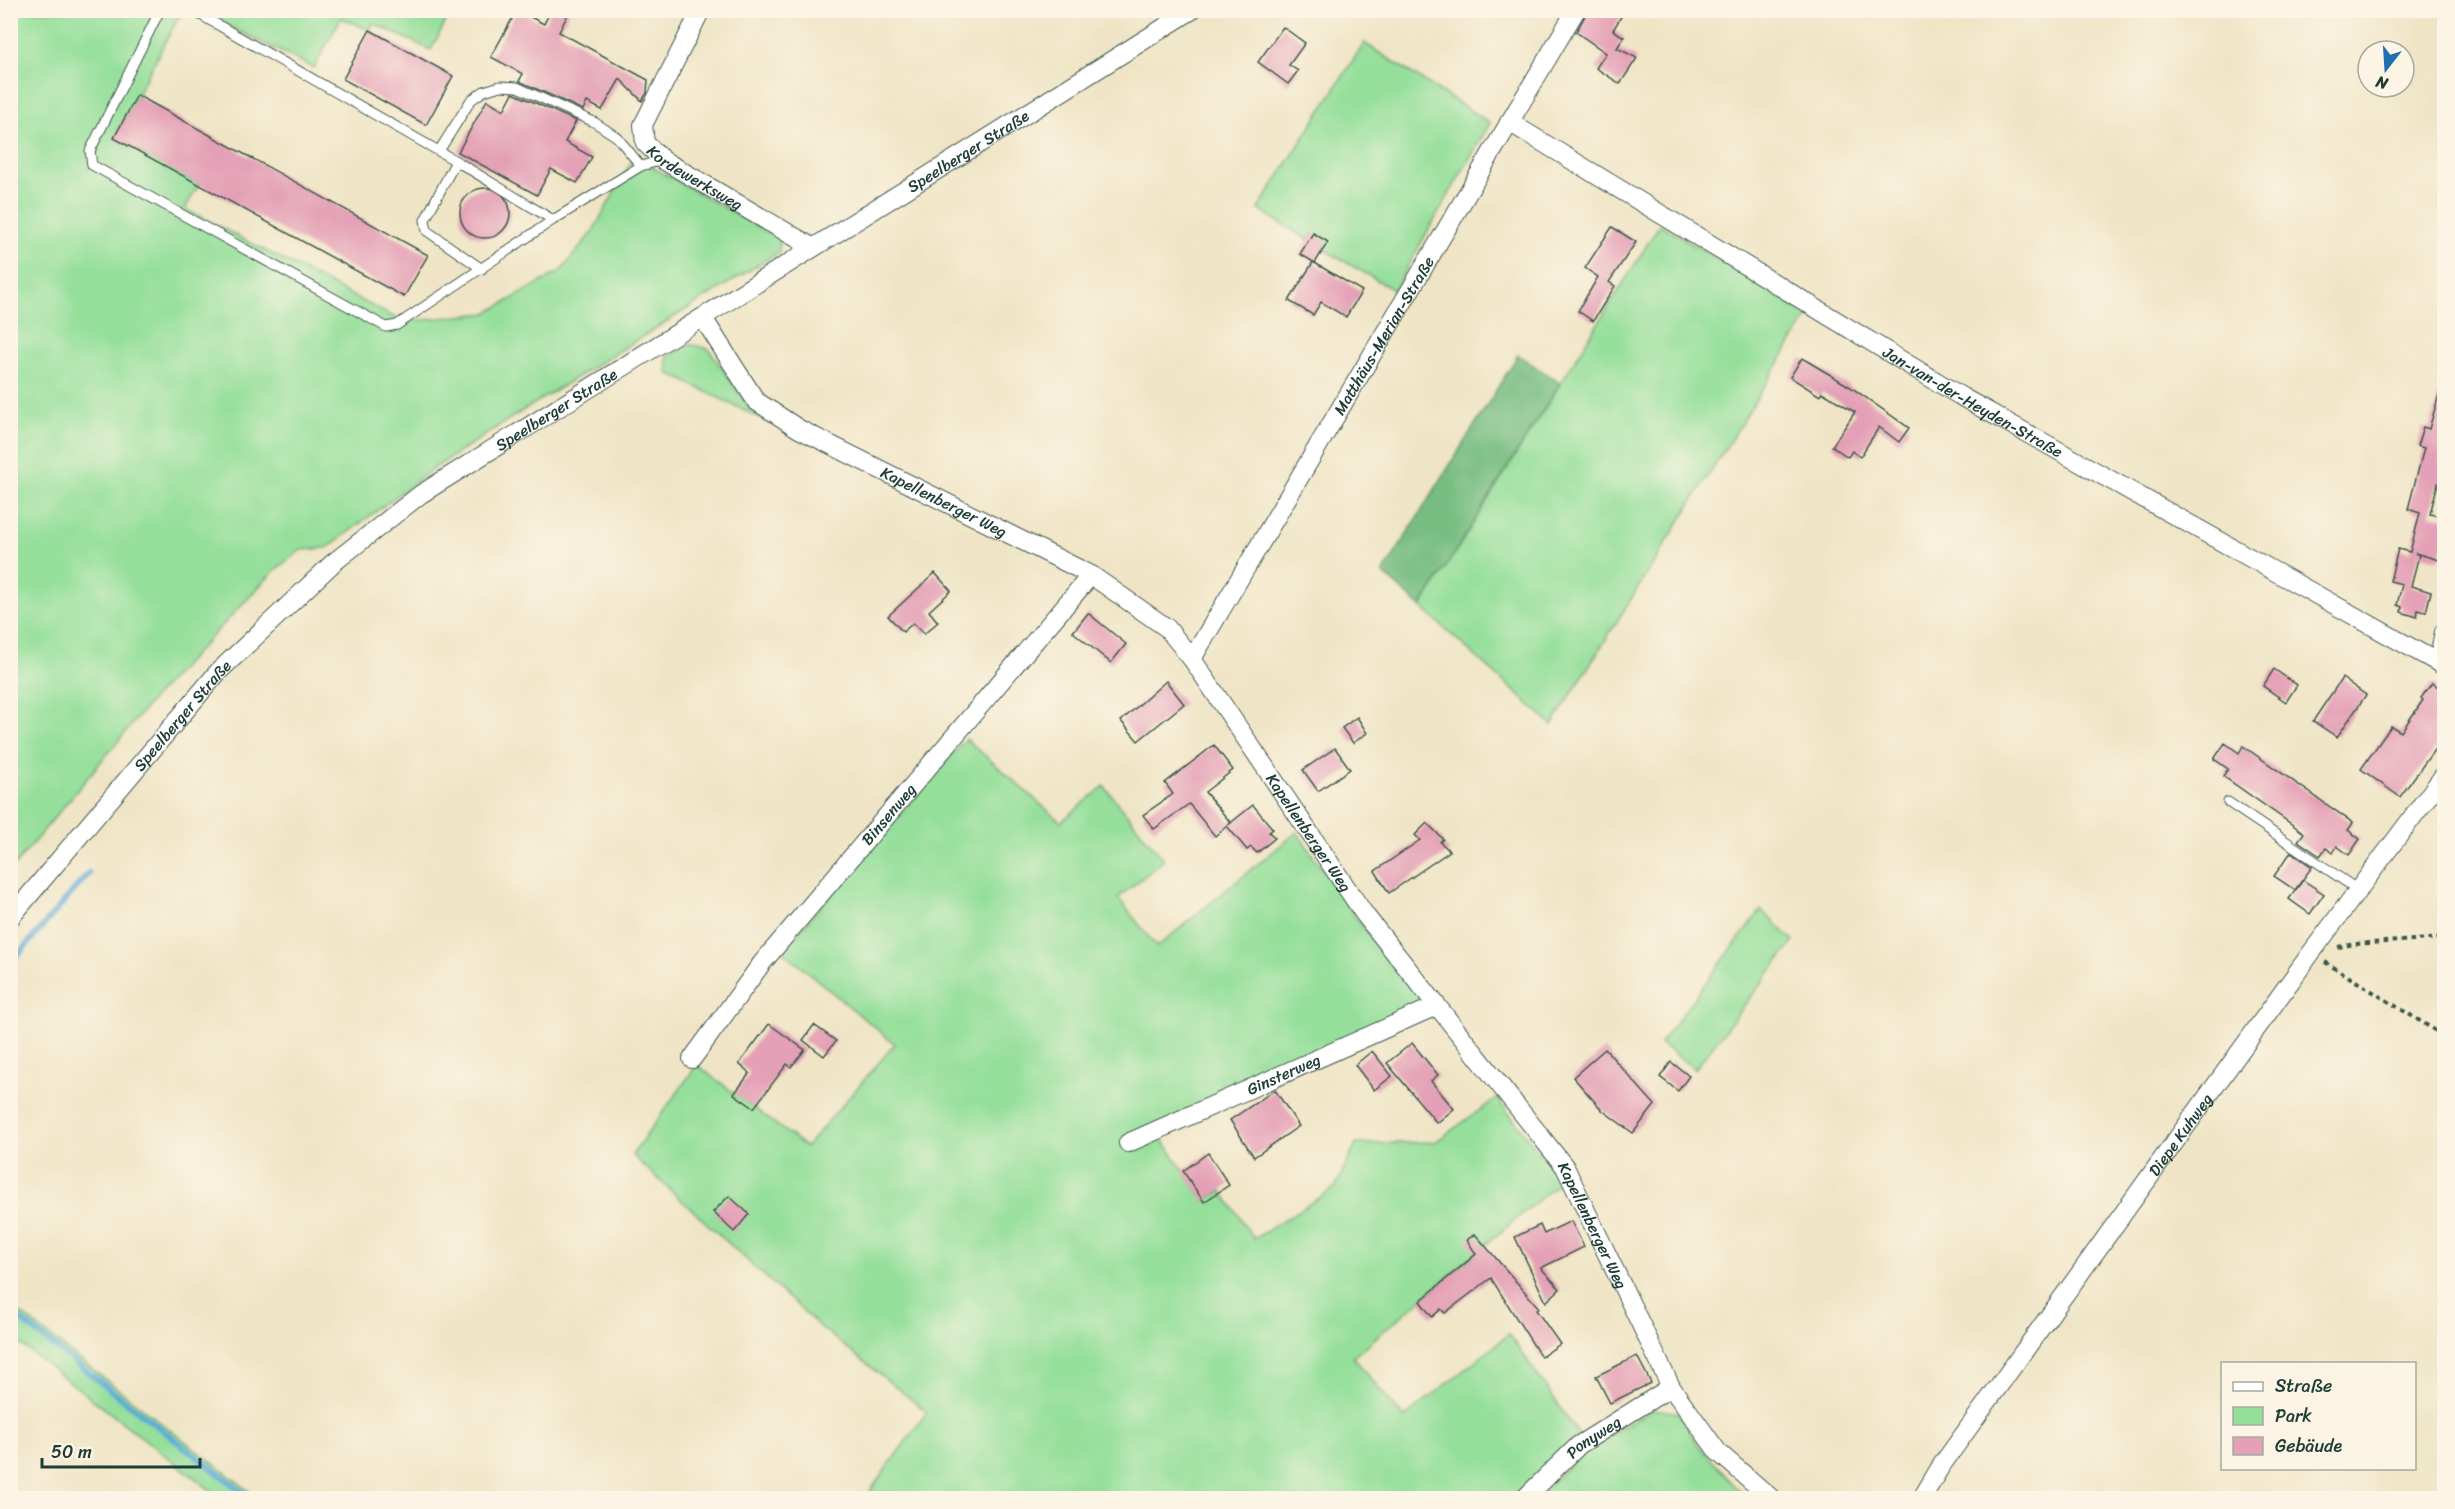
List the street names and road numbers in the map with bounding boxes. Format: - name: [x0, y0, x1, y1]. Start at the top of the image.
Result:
- street label: Speelberger Straße: [901, 101, 1035, 200]
- street label: Kordewerksweg: [640, 137, 749, 218]
- street label: Matthäus-Merian-Straße: [1325, 250, 1442, 421]
- street label: Jan-van-der-Heyden-Straße: [1877, 337, 2069, 465]
- street label: Speelberger Straße: [489, 360, 623, 459]
- street label: Kapellenberger Weg: [876, 458, 1013, 545]
- street label: Speelberger Straße: [126, 652, 238, 778]
- street label: Kapellenberger Weg: [1258, 767, 1360, 898]
- street label: Binsenweg: [853, 776, 923, 852]
- street label: Ginsterweg: [1242, 1045, 1325, 1103]
- street label: Diepe Kuhweg: [2140, 1087, 2220, 1182]
- street label: Kapellenberger Weg: [1550, 1156, 1636, 1294]
- street label: Ponyweg: [1558, 1407, 1627, 1466]

